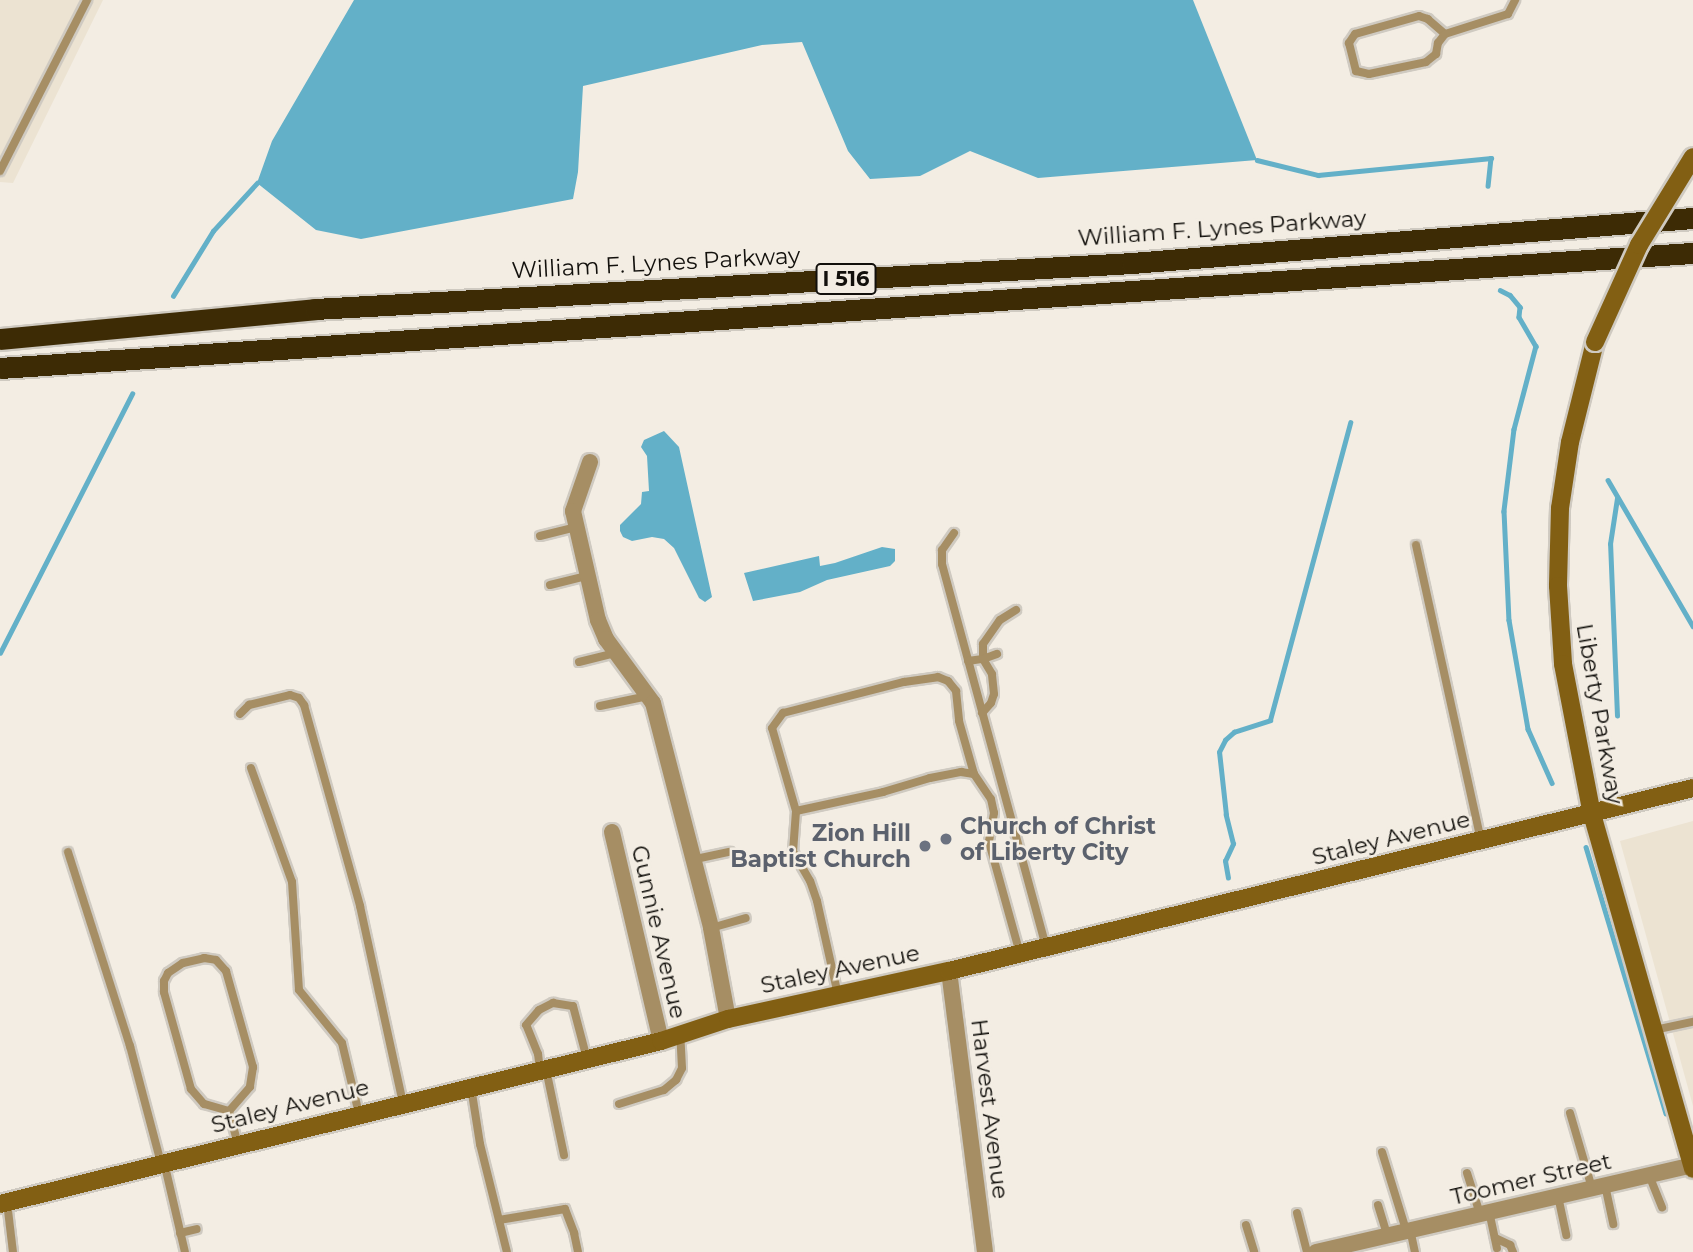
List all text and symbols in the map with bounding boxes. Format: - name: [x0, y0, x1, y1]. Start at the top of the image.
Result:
- street label: William F. Lynes Parkway: [1077, 204, 1367, 252]
- street label: William F. Lynes Parkway: [511, 242, 801, 284]
- road number: I 516: [814, 262, 878, 296]
- street label: Liberty Parkway: [1571, 621, 1629, 807]
- street label: Staley Avenue: [1309, 805, 1473, 871]
- place label: Church of Christ of Liberty City: [960, 812, 1156, 866]
- place label: Zion Hill Baptist Church: [730, 819, 911, 873]
- marker: Church of Christ of Liberty City: [938, 831, 954, 847]
- marker: Zion Hill Baptist Church: [917, 838, 933, 854]
- street label: Gunnie Avenue: [626, 843, 692, 1021]
- street label: Staley Avenue: [758, 939, 922, 999]
- street label: Harvest Avenue: [965, 1017, 1015, 1201]
- street label: Staley Avenue: [208, 1073, 372, 1139]
- street label: Toomer Street: [1448, 1147, 1614, 1211]

